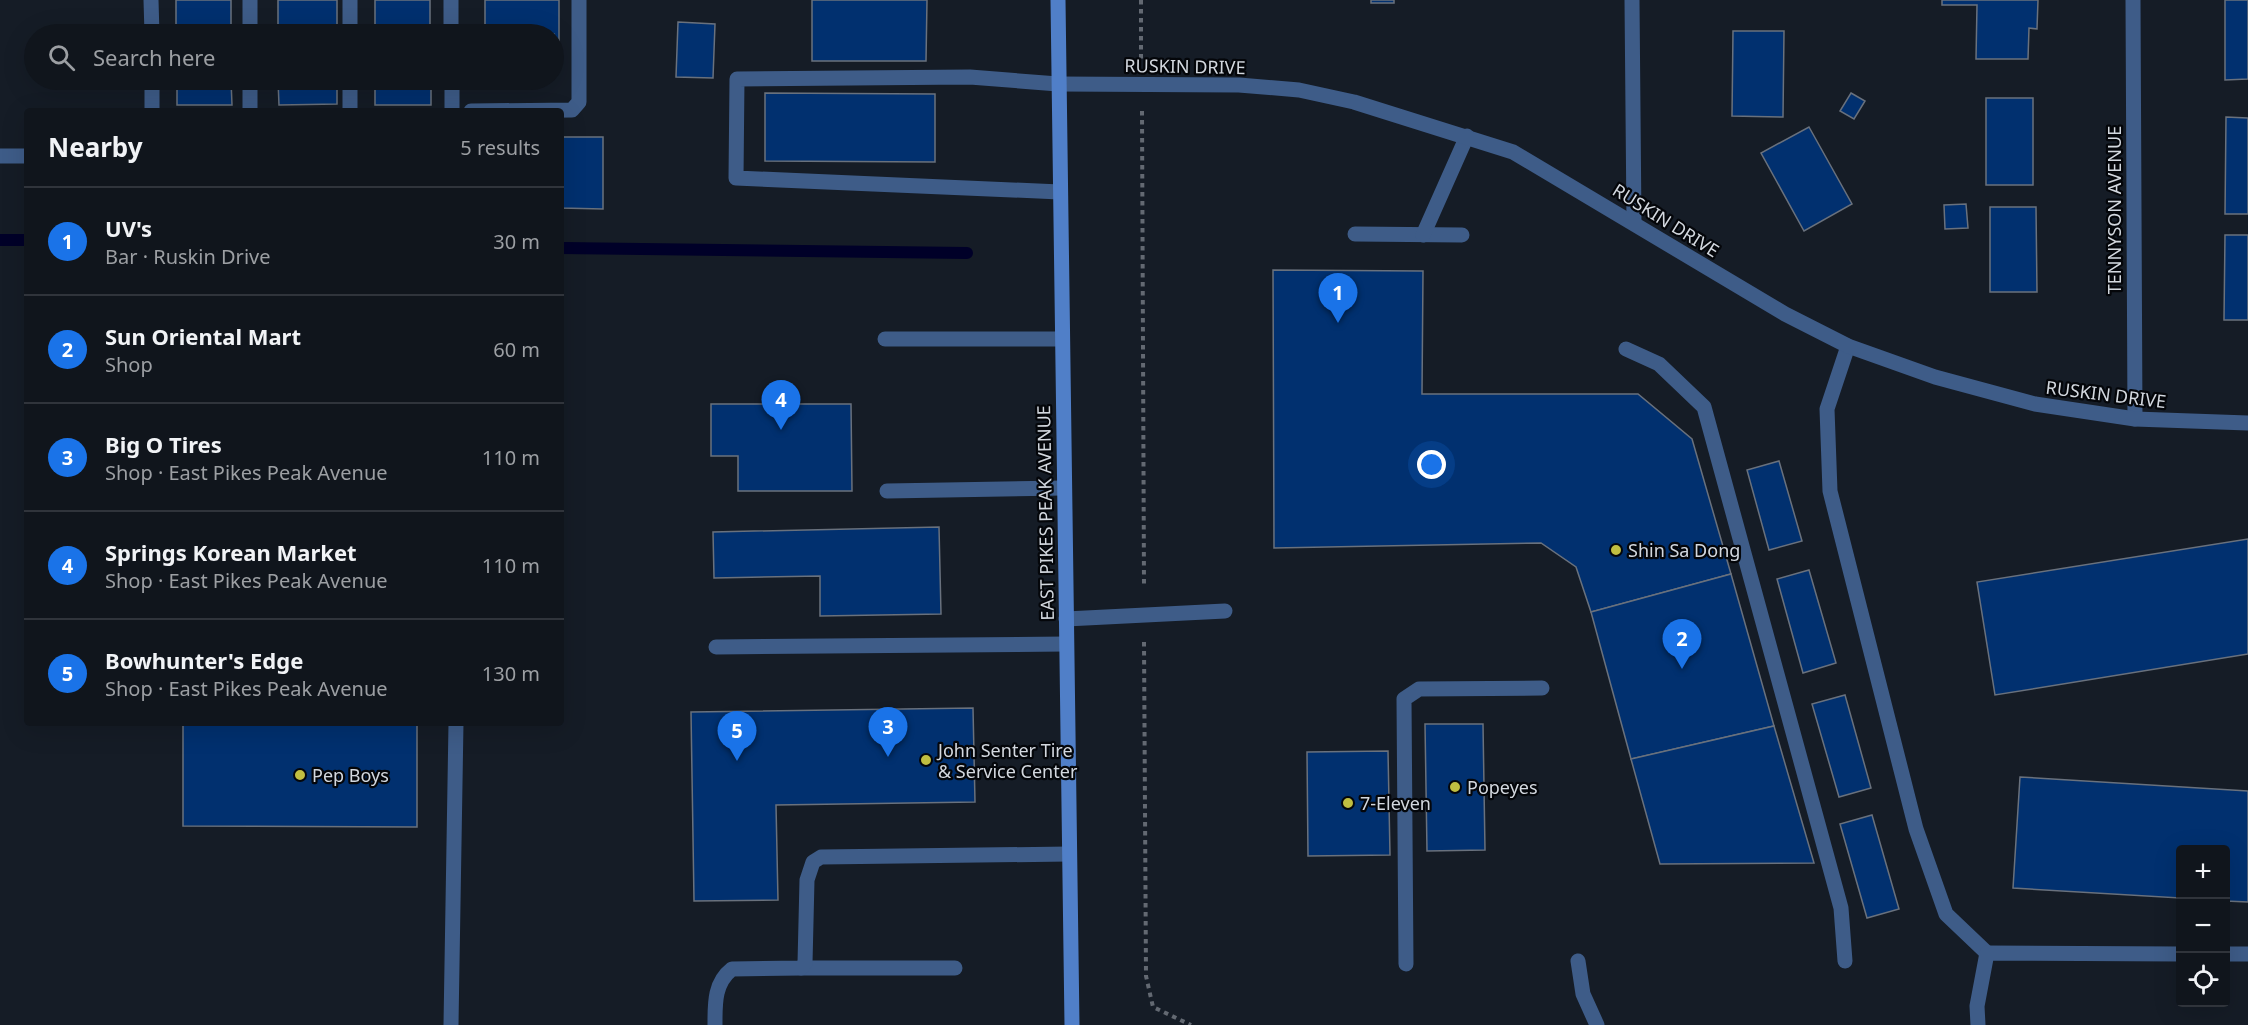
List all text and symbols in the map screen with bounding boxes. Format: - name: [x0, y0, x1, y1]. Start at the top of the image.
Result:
- search box: [24, 24, 564, 90]
- icon: search: [45, 41, 78, 74]
- text: Search here: [93, 42, 215, 72]
- street label: RUSKIN DRIVE: [1124, 53, 1246, 79]
- street label: TENNYSON AVENUE: [2102, 126, 2126, 294]
- text: Nearby: [48, 129, 143, 165]
- text: 5 results: [460, 134, 540, 161]
- street label: RUSKIN DRIVE: [1608, 178, 1724, 262]
- text: UV's: [105, 213, 152, 243]
- text: 1: [62, 228, 73, 255]
- text: 30 m: [493, 228, 540, 255]
- text: Bar · Ruskin Drive: [105, 243, 270, 270]
- pin: 1: [1318, 274, 1358, 323]
- text: Sun Oriental Mart: [105, 321, 301, 351]
- text: 2: [62, 336, 73, 363]
- text: 60 m: [493, 336, 540, 363]
- text: Shop: [105, 351, 153, 378]
- street label: RUSKIN DRIVE: [2044, 375, 2168, 413]
- pin: 4: [762, 380, 800, 430]
- street label: EAST PIKES PEAK AVENUE: [1031, 405, 1059, 621]
- text: Big O Tires: [105, 429, 222, 459]
- text: 3: [62, 444, 73, 471]
- text: 110 m: [482, 444, 540, 471]
- your location: [1417, 450, 1446, 479]
- text: Shop · East Pikes Peak Avenue: [105, 459, 388, 486]
- text: Springs Korean Market: [105, 537, 357, 567]
- place label: Shin Sa Dong: [1628, 538, 1740, 562]
- marker: Shin Sa Dong: [1609, 543, 1623, 557]
- text: 4: [62, 552, 73, 579]
- text: 110 m: [482, 552, 540, 579]
- text: Shop · East Pikes Peak Avenue: [105, 567, 388, 594]
- pin: 2: [1662, 620, 1702, 669]
- text: Bowhunter's Edge: [105, 645, 303, 675]
- text: 5: [62, 660, 73, 687]
- text: 130 m: [482, 660, 540, 687]
- text: Shop · East Pikes Peak Avenue: [105, 675, 388, 702]
- pin: 3: [868, 708, 908, 757]
- pin: 5: [718, 712, 756, 761]
- place label: John Senter Tire & Service Center: [936, 738, 1078, 783]
- marker: John Senter Tire & Service Center: [919, 753, 933, 767]
- place label: Pep Boys: [312, 763, 389, 787]
- marker: Pep Boys: [293, 768, 307, 782]
- place label: Popeyes: [1467, 775, 1538, 799]
- marker: Popeyes: [1448, 780, 1462, 794]
- place label: 7-Eleven: [1360, 791, 1431, 815]
- marker: 7-Eleven: [1341, 796, 1355, 810]
- map controls: [2176, 845, 2230, 1007]
- button: +: [2176, 845, 2230, 899]
- button: −: [2176, 899, 2230, 953]
- button: locate: [2176, 953, 2230, 1007]

